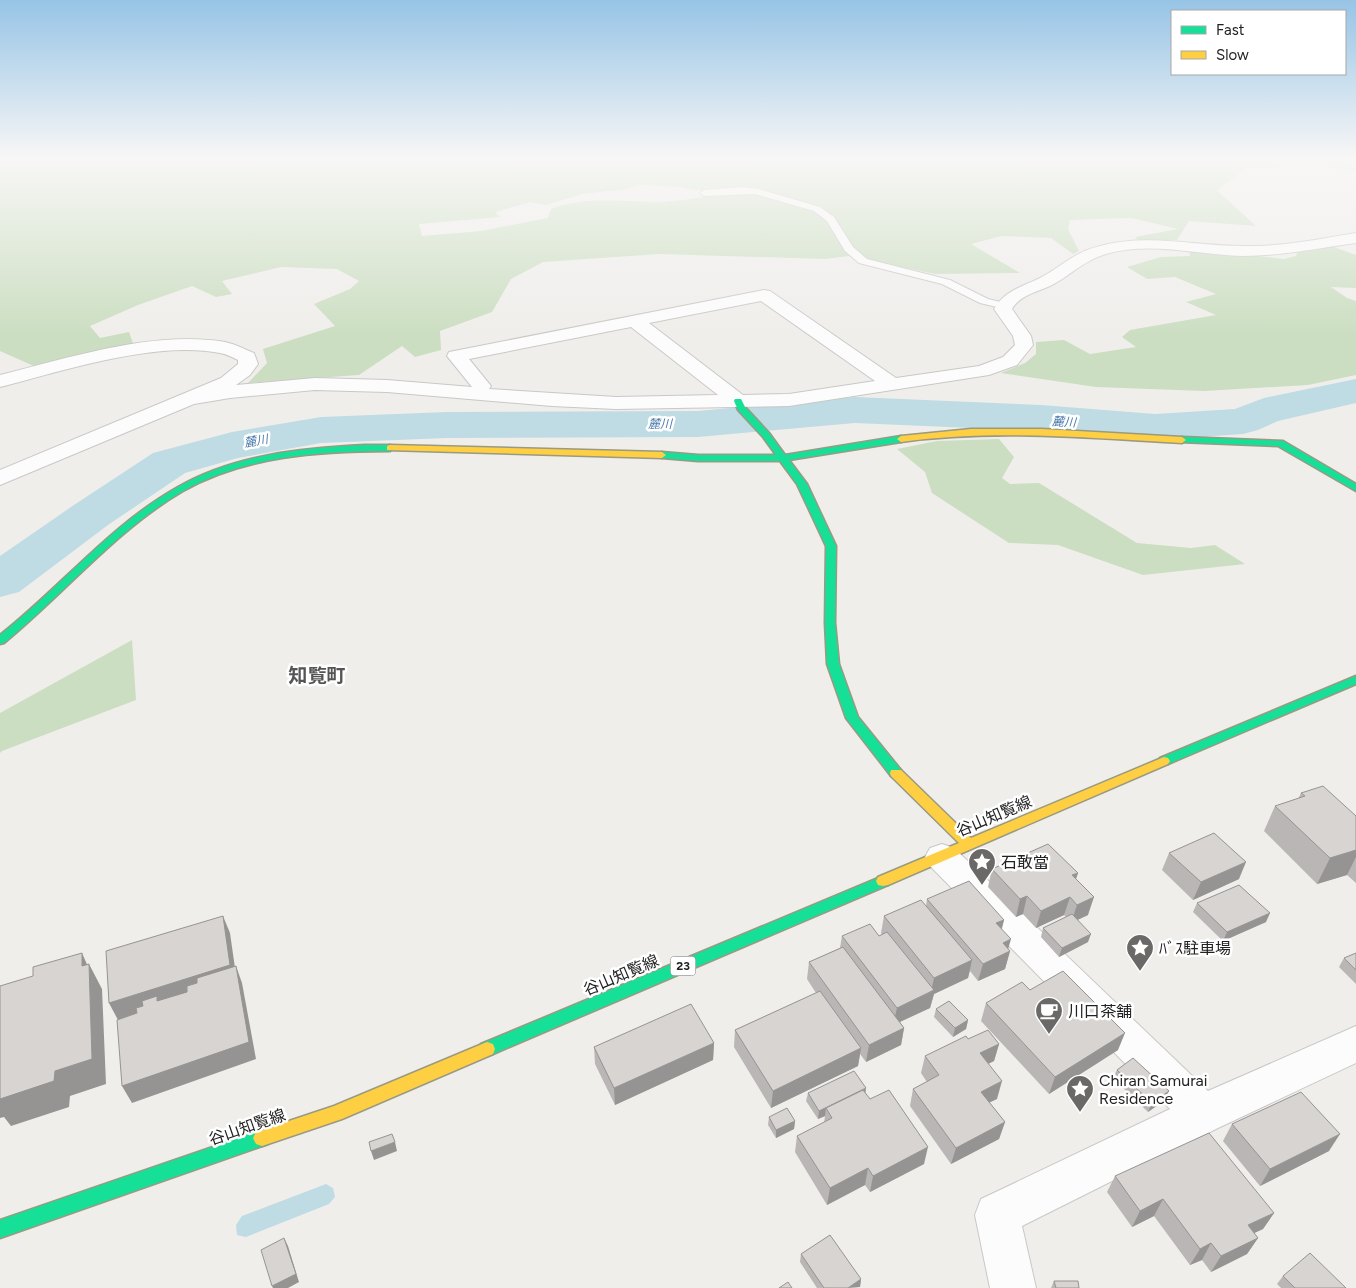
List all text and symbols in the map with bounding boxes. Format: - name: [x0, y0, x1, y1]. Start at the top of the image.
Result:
- legend: [1171, 10, 1346, 75]
- text: Fast: [1216, 21, 1245, 39]
- text: Slow: [1216, 46, 1249, 64]
- water label: 麓川: [1052, 414, 1078, 430]
- water label: 麓川: [648, 417, 674, 431]
- water label: 麓川: [243, 432, 271, 450]
- district label: 知覧町: [288, 664, 346, 687]
- street label: 谷山知覧線: [953, 792, 1035, 840]
- place icon: 石敢當: [967, 847, 997, 886]
- place label: 石敢當: [1001, 853, 1049, 872]
- place icon: ﾊﾞｽ駐車場: [1125, 933, 1155, 972]
- place label: ﾊﾞｽ駐車場: [1159, 939, 1231, 958]
- street label: 谷山知覧線: [580, 951, 662, 999]
- road number: 23: [670, 956, 696, 976]
- cafe icon: 川口茶舗: [1034, 996, 1064, 1035]
- place label: 川口茶舗: [1068, 1002, 1132, 1021]
- place label: Chiran Samurai Residence: [1099, 1071, 1207, 1108]
- place icon: Chiran Samurai Residence: [1065, 1074, 1095, 1113]
- street label: 谷山知覧線: [206, 1105, 288, 1149]

